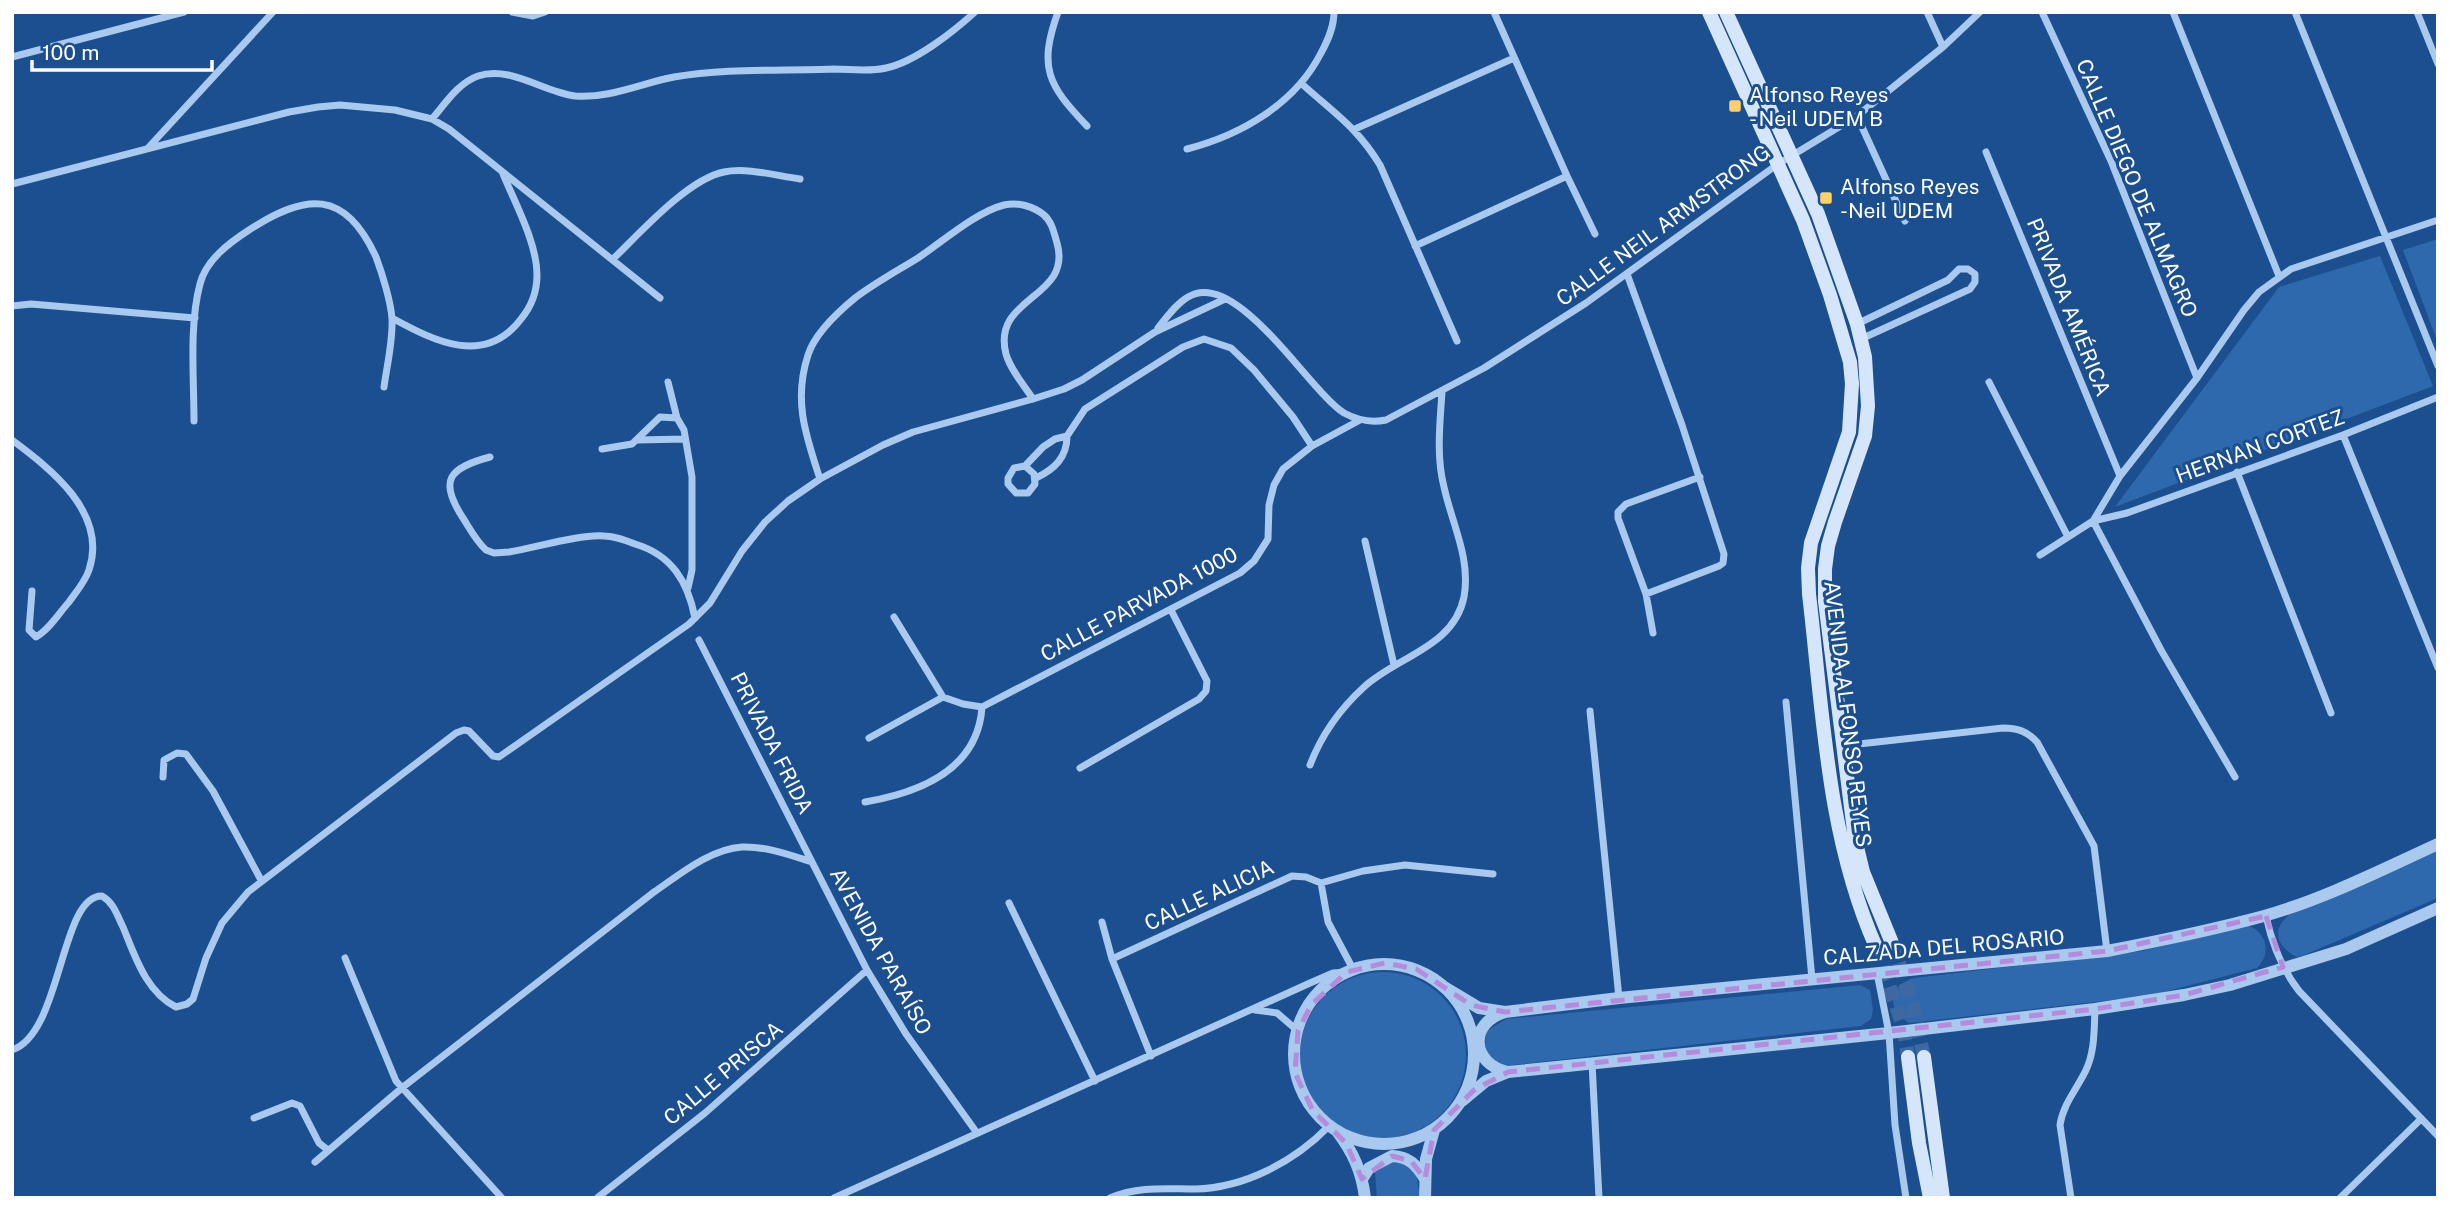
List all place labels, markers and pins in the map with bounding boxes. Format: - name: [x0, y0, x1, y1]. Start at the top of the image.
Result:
- place label: Alfonso Reyes - Neil UDEM B: [1749, 82, 1888, 131]
- marker: Alfonso Reyes - Neil UDEM B: [1727, 98, 1743, 114]
- place label: Alfonso Reyes -Neil UDEM: [1840, 174, 1979, 223]
- marker: Alfonso Reyes -Neil UDEM: [1818, 190, 1834, 206]

